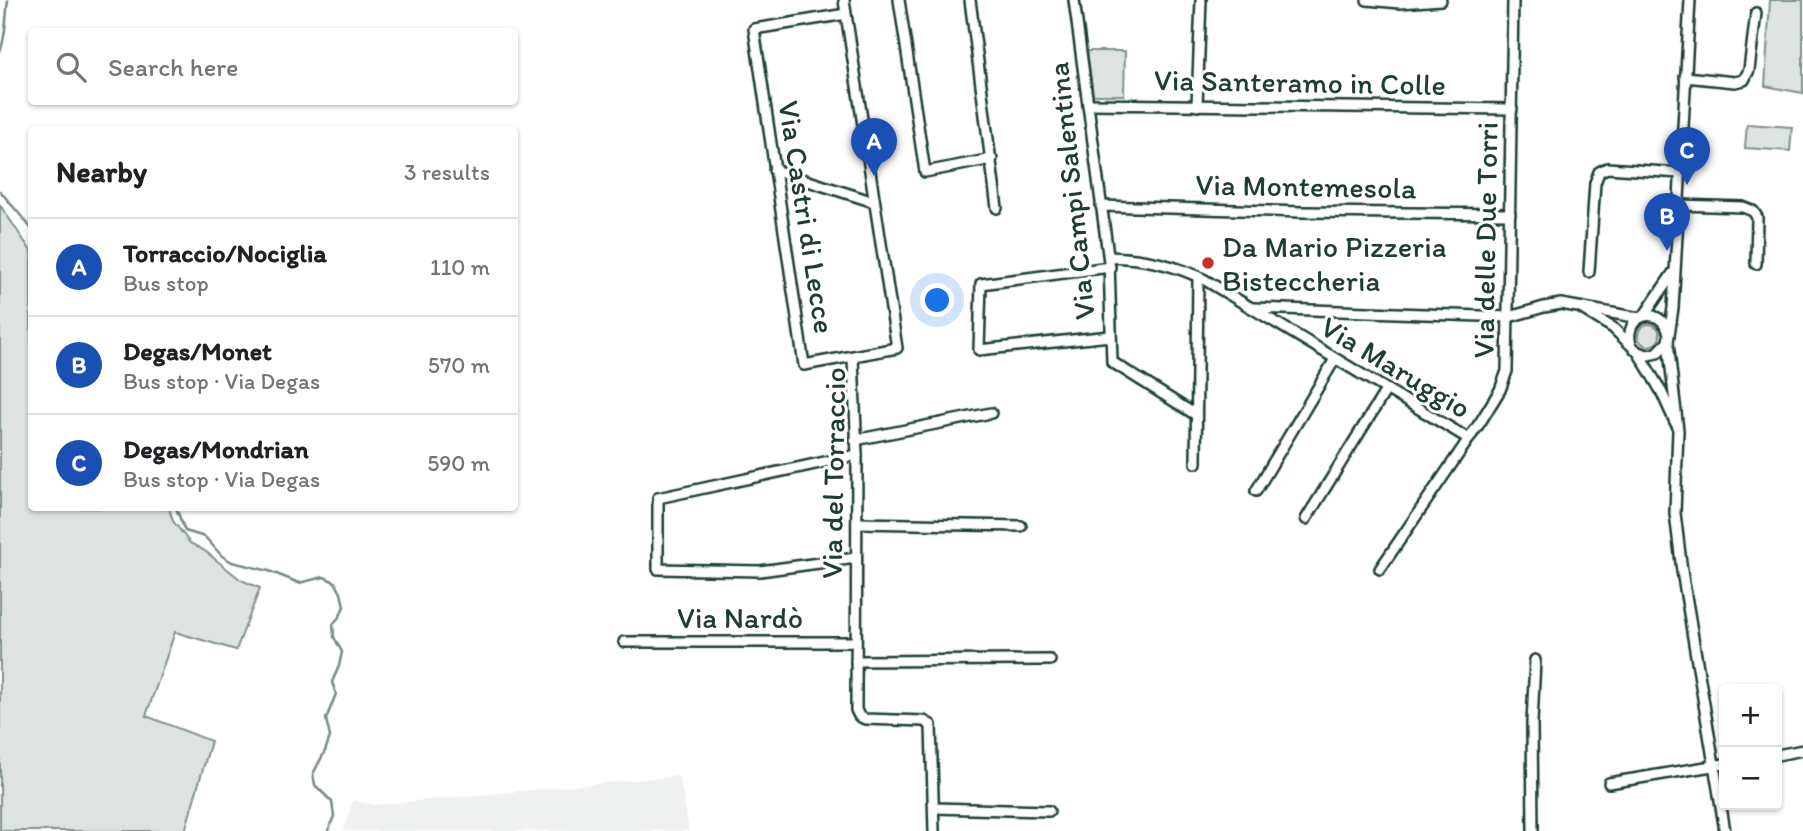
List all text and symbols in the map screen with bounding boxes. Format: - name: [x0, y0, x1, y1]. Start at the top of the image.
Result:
- search box: [28, 28, 518, 105]
- icon: search: [52, 48, 90, 86]
- text: Search here: [108, 51, 238, 83]
- street label: Via Campi Salentina: [1039, 60, 1103, 321]
- street label: Via Santeramo in Colle: [1154, 61, 1446, 103]
- street label: Via Castri di Lecce: [770, 98, 844, 336]
- pin: A: [851, 118, 897, 176]
- street label: Via delle Due Torri: [1464, 121, 1506, 359]
- pin: C: [1664, 127, 1710, 185]
- text: Nearby: [56, 153, 147, 190]
- text: 3 results: [404, 158, 490, 186]
- street label: Via Montemesola: [1195, 166, 1417, 206]
- pin: B: [1644, 193, 1690, 251]
- place label: Da Mario Pizzeria Bisteccheria: [1222, 228, 1447, 299]
- text: Torraccio/Nociglia: [123, 237, 327, 269]
- text: A: [72, 253, 86, 281]
- text: 110 m: [430, 253, 490, 281]
- marker: Da Mario Pizzeria Bisteccheria: [1200, 255, 1216, 271]
- text: Bus stop: [123, 269, 209, 297]
- your location: [920, 283, 954, 317]
- street label: Via Maruggio: [1314, 308, 1478, 426]
- text: Degas/Monet: [123, 335, 272, 367]
- text: B: [72, 351, 86, 379]
- text: 570 m: [428, 351, 490, 379]
- text: Bus stop · Via Degas: [123, 367, 320, 395]
- street label: Via del Torraccio: [813, 367, 853, 579]
- text: Degas/Mondrian: [123, 433, 309, 465]
- text: C: [72, 449, 86, 477]
- text: 590 m: [427, 449, 490, 477]
- text: Bus stop · Via Degas: [123, 465, 320, 493]
- street label: Via Nardò: [677, 599, 803, 636]
- map controls: [1719, 684, 1782, 810]
- button: +: [1719, 684, 1782, 747]
- button: −: [1719, 747, 1782, 810]

